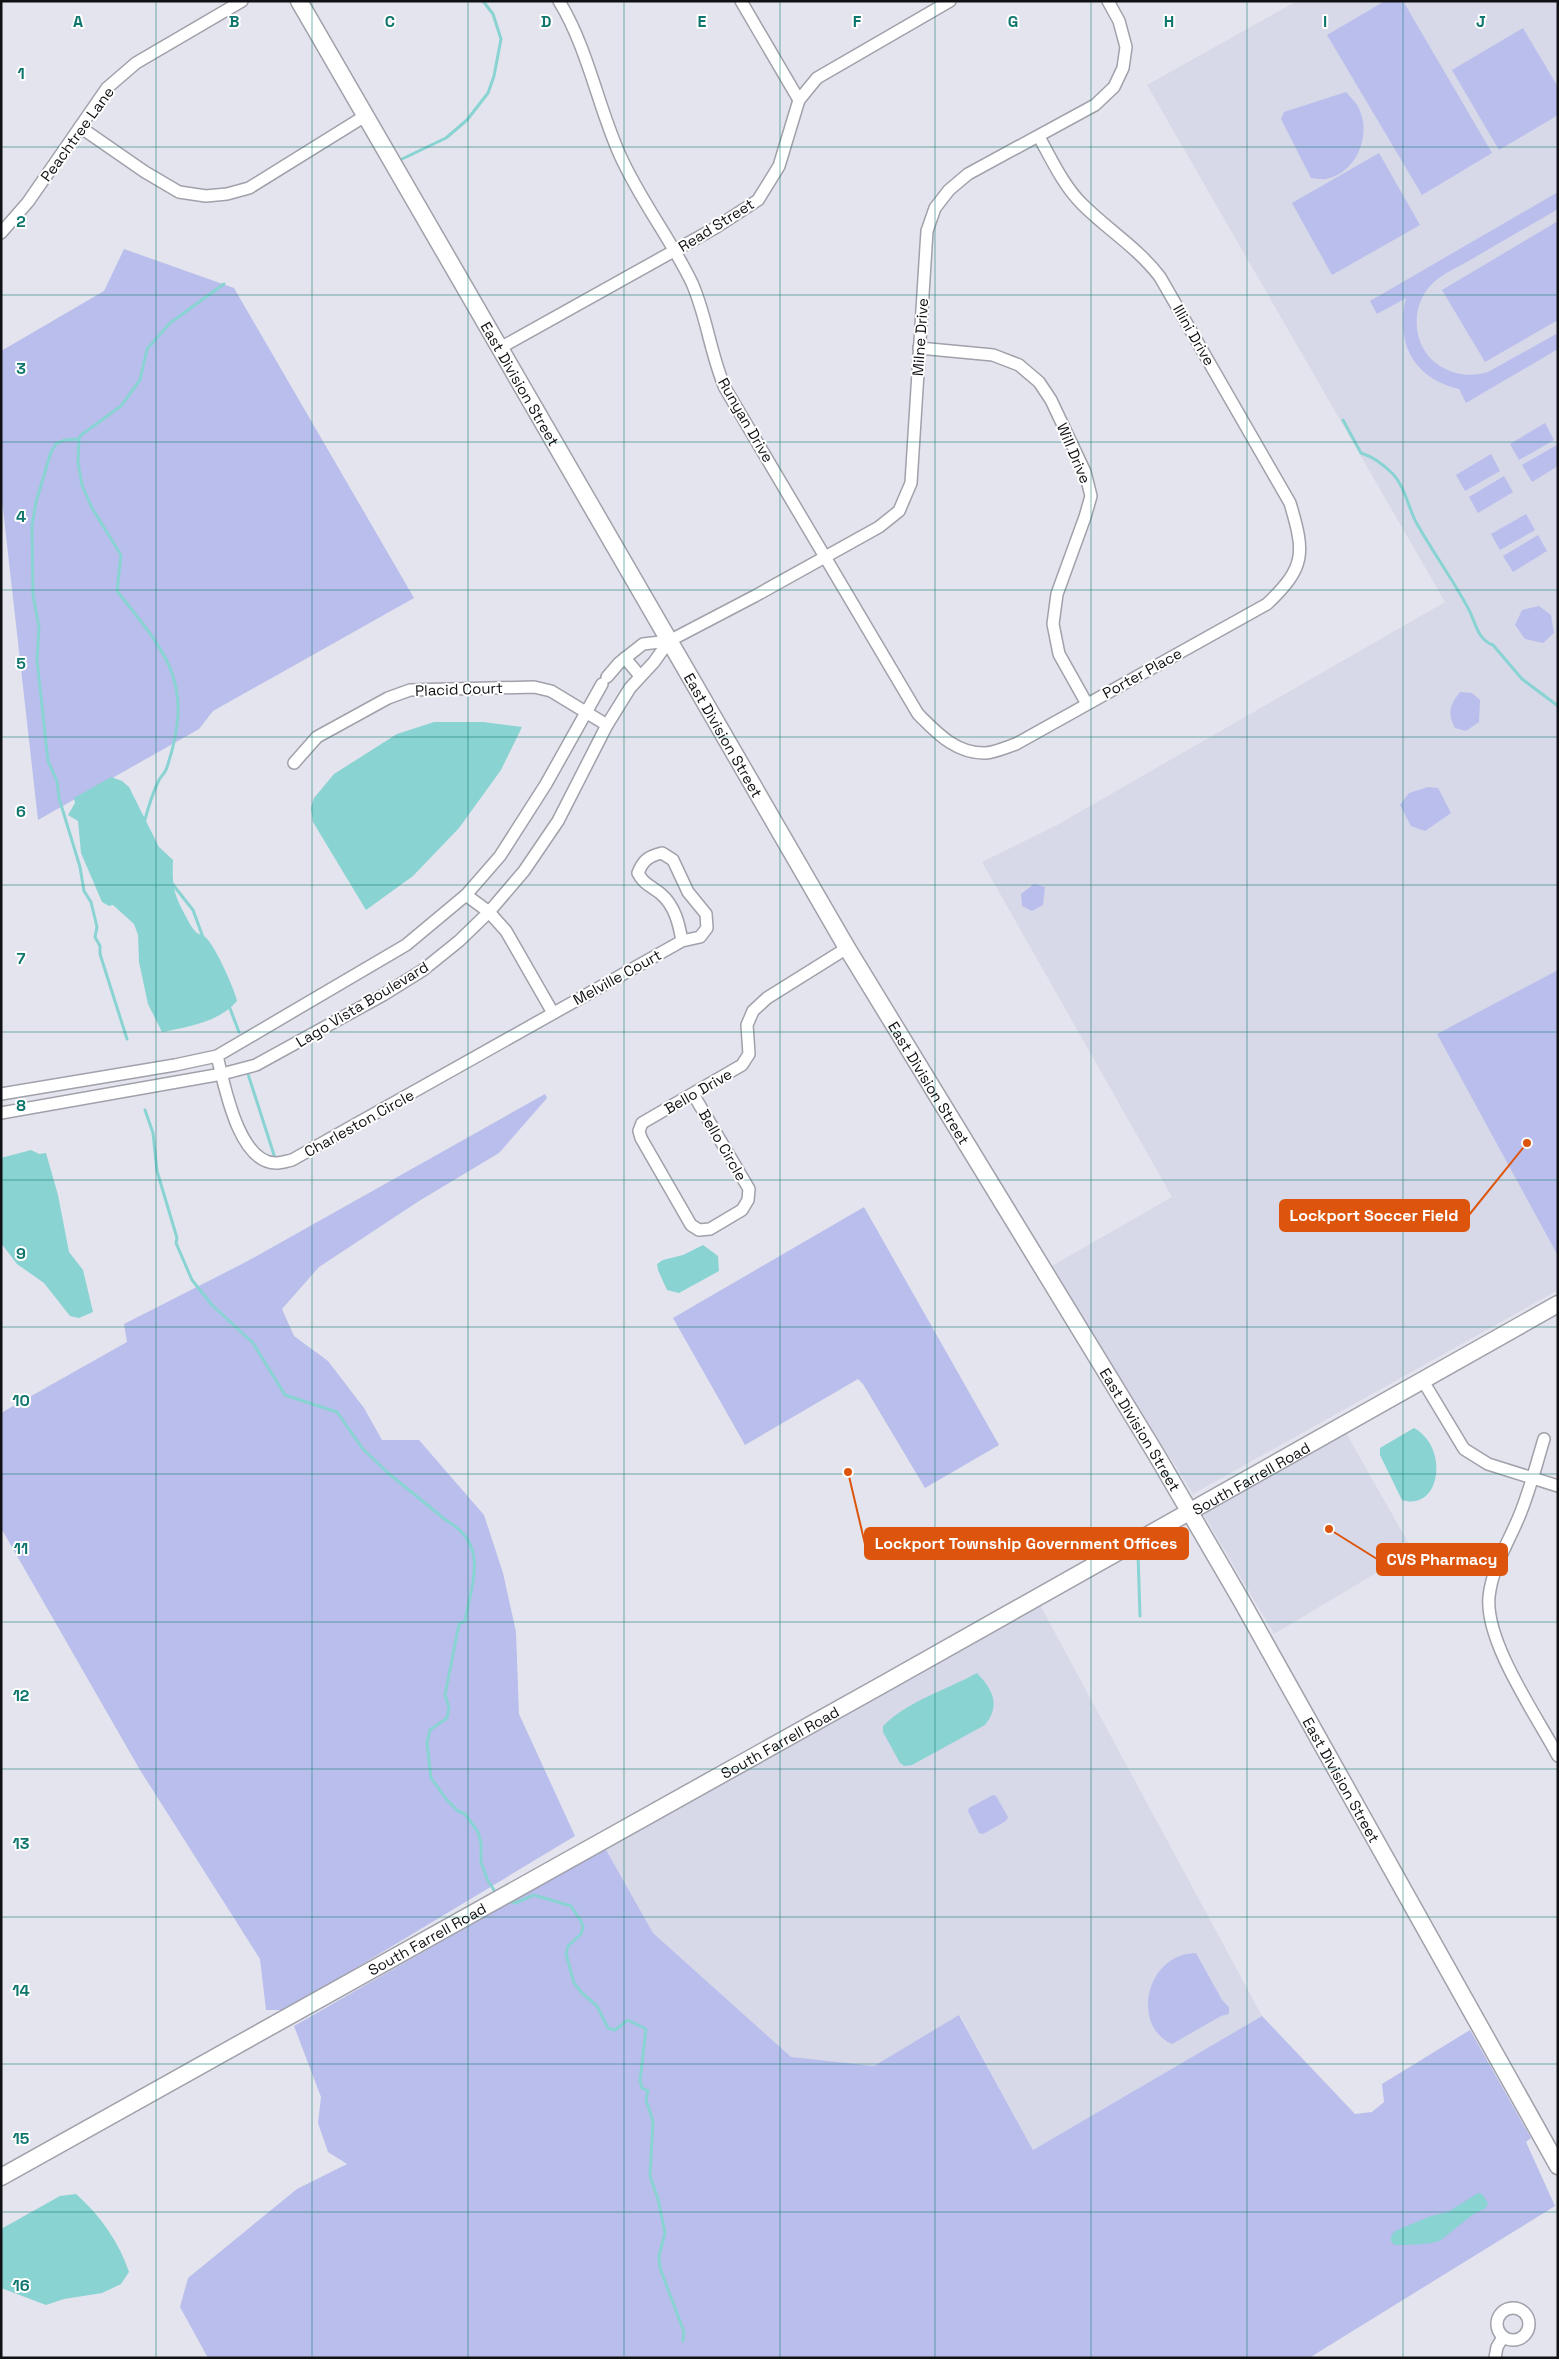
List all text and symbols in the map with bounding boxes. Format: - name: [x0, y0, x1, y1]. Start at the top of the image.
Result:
- text: A: [73, 11, 83, 32]
- text: B: [229, 11, 239, 32]
- text: C: [385, 11, 395, 32]
- text: D: [541, 11, 551, 32]
- text: E: [698, 11, 707, 32]
- text: F: [853, 11, 862, 32]
- text: G: [1008, 11, 1018, 32]
- text: H: [1164, 11, 1174, 32]
- text: I: [1323, 11, 1327, 32]
- text: J: [1476, 11, 1486, 32]
- text: 1: [17, 63, 25, 84]
- street label: Peachtree Lane: [36, 83, 118, 185]
- street label: Read Street: [674, 194, 758, 256]
- text: 2: [16, 211, 26, 232]
- street label: Milne Drive: [908, 297, 932, 377]
- street label: Illini Drive: [1169, 301, 1219, 369]
- street label: East Division Street: [477, 318, 564, 449]
- text: 3: [16, 358, 26, 379]
- street label: Runyan Drive: [714, 374, 778, 466]
- street label: Will Drive: [1053, 420, 1095, 486]
- text: 4: [16, 506, 26, 527]
- street label: Porter Place: [1099, 643, 1185, 703]
- text: 5: [16, 653, 26, 674]
- street label: East Division Street: [680, 669, 767, 801]
- street label: Placid Court: [415, 678, 503, 700]
- text: 6: [16, 801, 26, 822]
- street label: Melville Court: [570, 945, 665, 1009]
- text: 7: [17, 948, 26, 969]
- street label: Lago Vista Boulevard: [292, 957, 432, 1051]
- street label: East Division Street: [884, 1018, 974, 1148]
- street label: Bello Drive: [661, 1064, 735, 1118]
- street label: Charleston Circle: [301, 1085, 417, 1161]
- text: 8: [16, 1095, 26, 1116]
- street label: Bello Circle: [695, 1106, 751, 1184]
- callout: Lockport Soccer Field: [1280, 1200, 1469, 1231]
- text: Lockport Soccer Field: [1290, 1205, 1458, 1226]
- text: 9: [16, 1243, 26, 1264]
- street label: East Division Street: [1096, 1364, 1185, 1495]
- text: 10: [12, 1390, 30, 1411]
- street label: South Farrell Road: [1189, 1437, 1313, 1519]
- callout: Lockport Township Government Offices: [865, 1528, 1188, 1559]
- text: Lockport Township Government Offices: [875, 1533, 1177, 1554]
- text: 11: [14, 1538, 28, 1559]
- callout: CVS Pharmacy: [1377, 1544, 1507, 1575]
- text: CVS Pharmacy: [1387, 1549, 1497, 1570]
- text: 12: [13, 1685, 29, 1706]
- street label: South Farrell Road: [717, 1701, 842, 1782]
- street label: East Division Street: [1299, 1714, 1384, 1846]
- text: 13: [13, 1833, 30, 1854]
- street label: South Farrell Road: [364, 1898, 489, 1979]
- text: 14: [12, 1980, 30, 2001]
- text: 15: [13, 2128, 30, 2149]
- text: 16: [12, 2275, 30, 2296]

